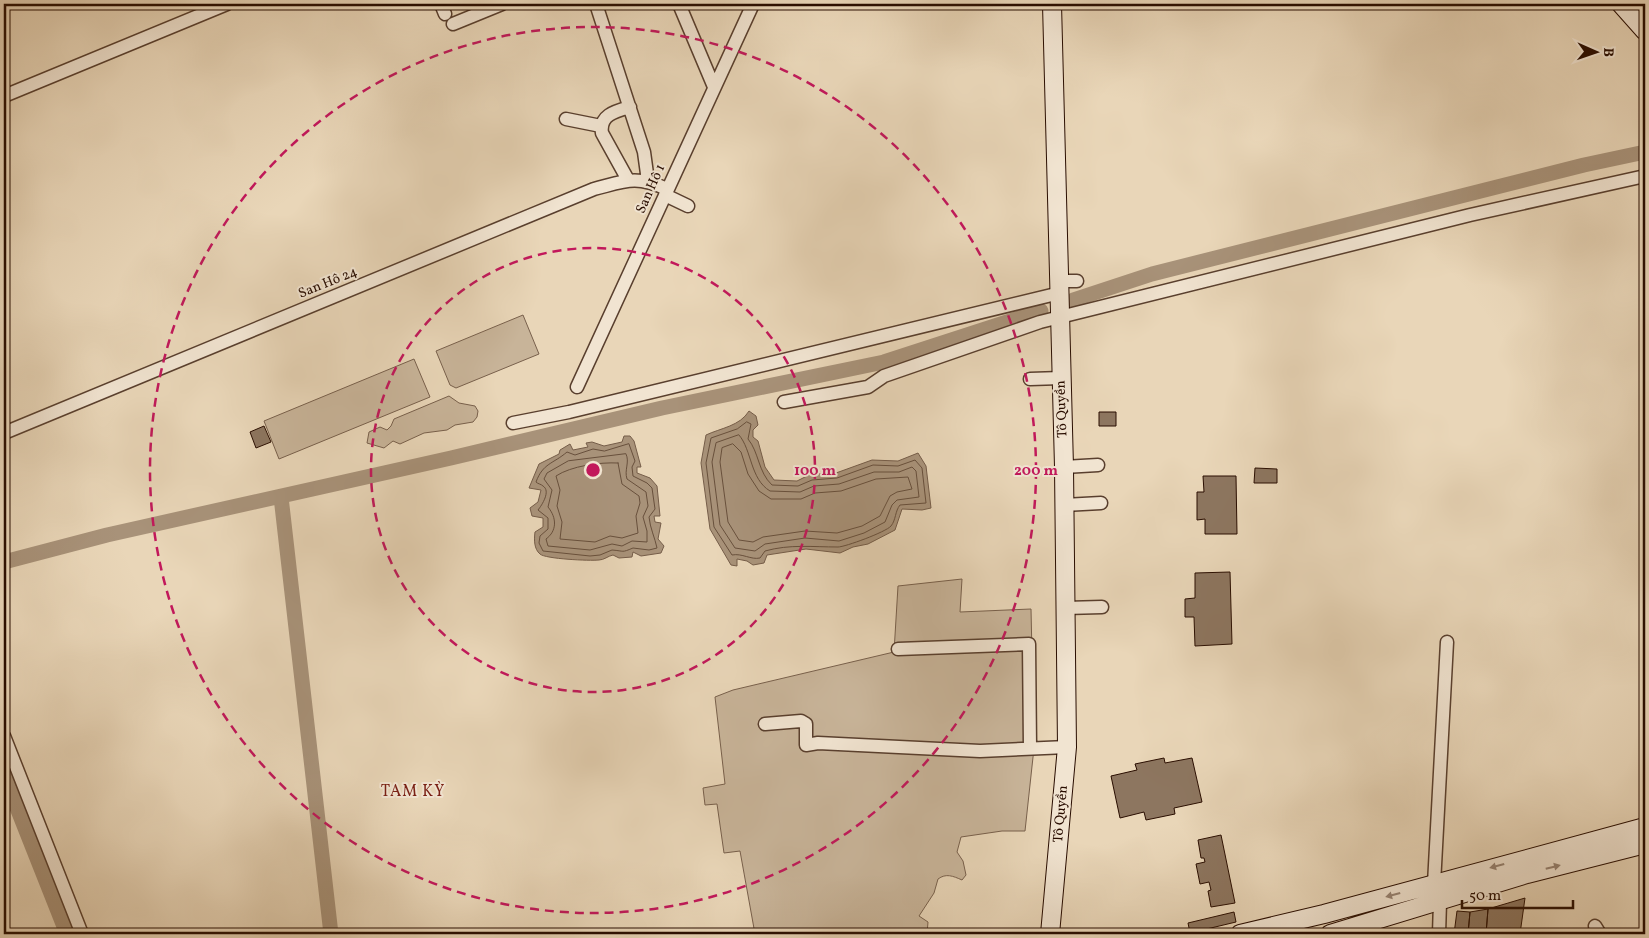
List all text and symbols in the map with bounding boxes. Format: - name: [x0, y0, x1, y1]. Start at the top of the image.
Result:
- north arrow: [1572, 28, 1622, 78]
- text: B: [1598, 47, 1617, 57]
- street label: San Hô 1: [632, 161, 670, 217]
- street label: San Hô 24: [296, 263, 360, 303]
- street label: Tô Quyền: [1052, 380, 1072, 438]
- centre of rings: [584, 461, 602, 479]
- text: 100 m: [794, 461, 837, 482]
- text: 200 m: [1014, 461, 1058, 482]
- district label: TAM KỲ: [381, 781, 445, 803]
- street label: Tô Quyền: [1049, 784, 1073, 844]
- one-way arrow: [1489, 863, 1504, 871]
- one-way arrow: [1546, 863, 1561, 871]
- scale bar: [1462, 878, 1573, 910]
- text: 50 m: [1469, 886, 1501, 907]
- one-way arrow: [1386, 891, 1401, 899]

